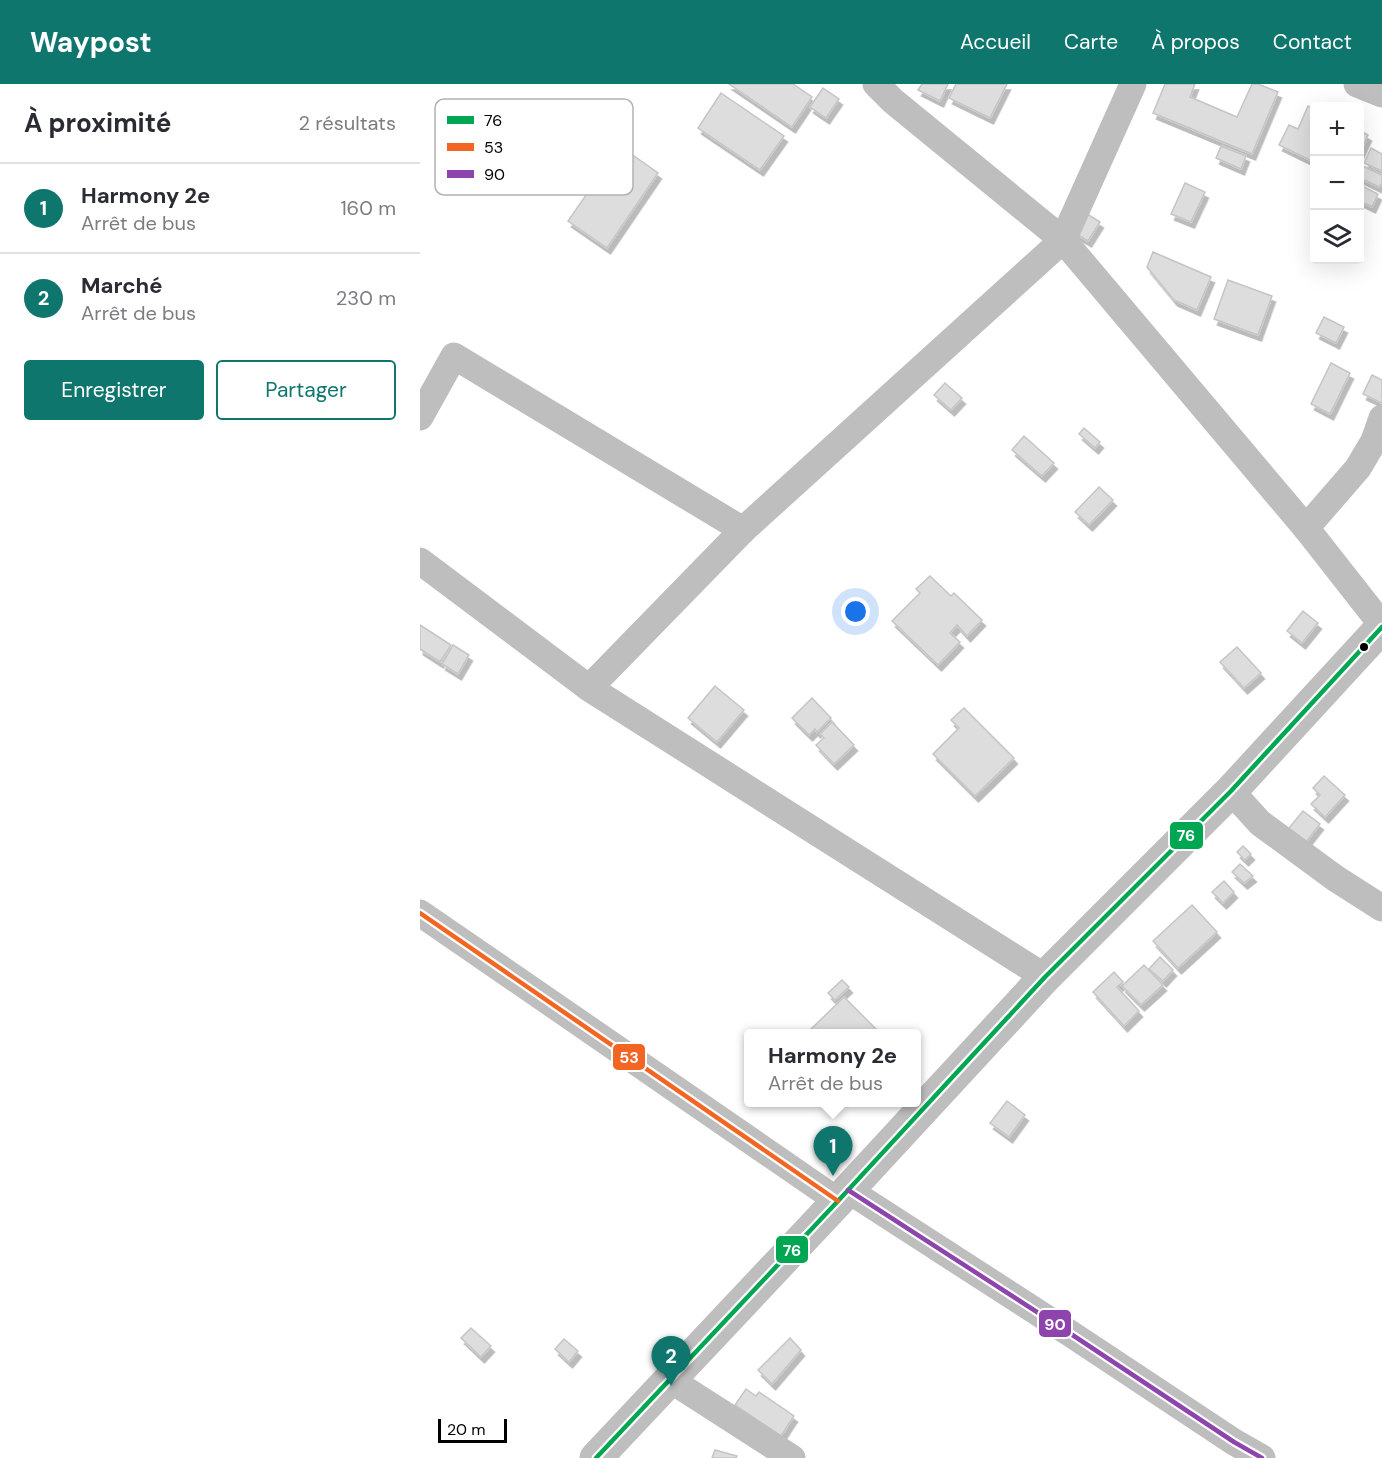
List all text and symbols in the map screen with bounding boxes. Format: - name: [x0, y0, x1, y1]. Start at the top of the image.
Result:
- text: Waypost: [30, 24, 152, 61]
- text: Accueil: [960, 28, 1031, 56]
- text: Carte: [1064, 28, 1118, 56]
- text: À propos: [1151, 28, 1240, 56]
- text: Contact: [1273, 28, 1352, 56]
- legend: [435, 99, 633, 195]
- map controls: [1310, 102, 1364, 264]
- button: +: [1310, 102, 1364, 156]
- text: À proximité: [24, 106, 171, 140]
- text: 2 résultats: [299, 110, 396, 136]
- text: 76: [484, 110, 502, 131]
- text: 53: [484, 137, 503, 158]
- button: −: [1310, 156, 1364, 210]
- text: 90: [484, 164, 505, 185]
- text: Harmony 2e: [81, 181, 210, 210]
- text: 1: [40, 195, 47, 221]
- text: 160 m: [340, 195, 396, 221]
- text: Arrêt de bus: [81, 210, 196, 236]
- button: layers: [1310, 210, 1364, 264]
- text: Marché: [81, 271, 162, 300]
- text: 2: [38, 285, 49, 311]
- text: 230 m: [336, 285, 396, 311]
- text: Arrêt de bus: [81, 300, 196, 326]
- button: Enregistrer: [24, 360, 204, 420]
- button: Partager: [216, 360, 396, 420]
- your location: [841, 597, 870, 626]
- unlabelled marker: [1358, 641, 1370, 653]
- line badge: 76: [1169, 821, 1204, 850]
- text: 76: [1177, 825, 1195, 846]
- popup: [744, 1029, 921, 1107]
- text: Harmony 2e: [768, 1041, 897, 1070]
- line badge: 53: [612, 1043, 646, 1071]
- text: 53: [619, 1047, 639, 1068]
- text: Arrêt de bus: [768, 1070, 883, 1096]
- pin: 1: [814, 1126, 852, 1176]
- line badge: 76: [775, 1235, 809, 1264]
- text: 76: [783, 1240, 801, 1261]
- line badge: 90: [1038, 1309, 1072, 1338]
- text: 90: [1044, 1314, 1066, 1335]
- pin: 2: [652, 1336, 690, 1386]
- scale bar: [438, 1416, 507, 1444]
- text: 20 m: [447, 1419, 486, 1440]

